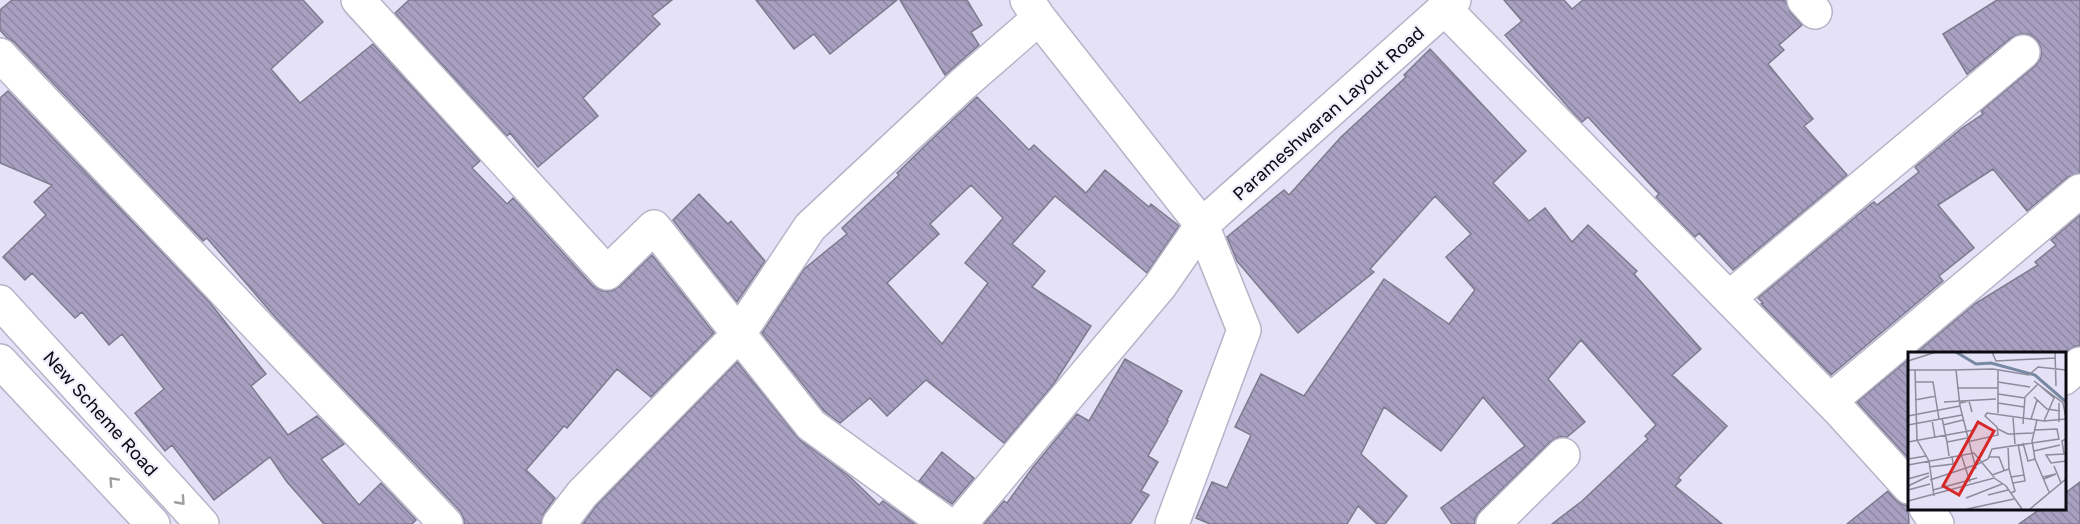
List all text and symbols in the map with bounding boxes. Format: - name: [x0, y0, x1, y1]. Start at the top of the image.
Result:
- street label: Parameshwaran Layout Road: [1228, 21, 1428, 205]
- street label: New Scheme Road: [39, 346, 163, 480]
- inset map: [1908, 352, 2065, 509]
- one-way arrow: [109, 478, 120, 488]
- one-way arrow: [174, 494, 185, 505]

